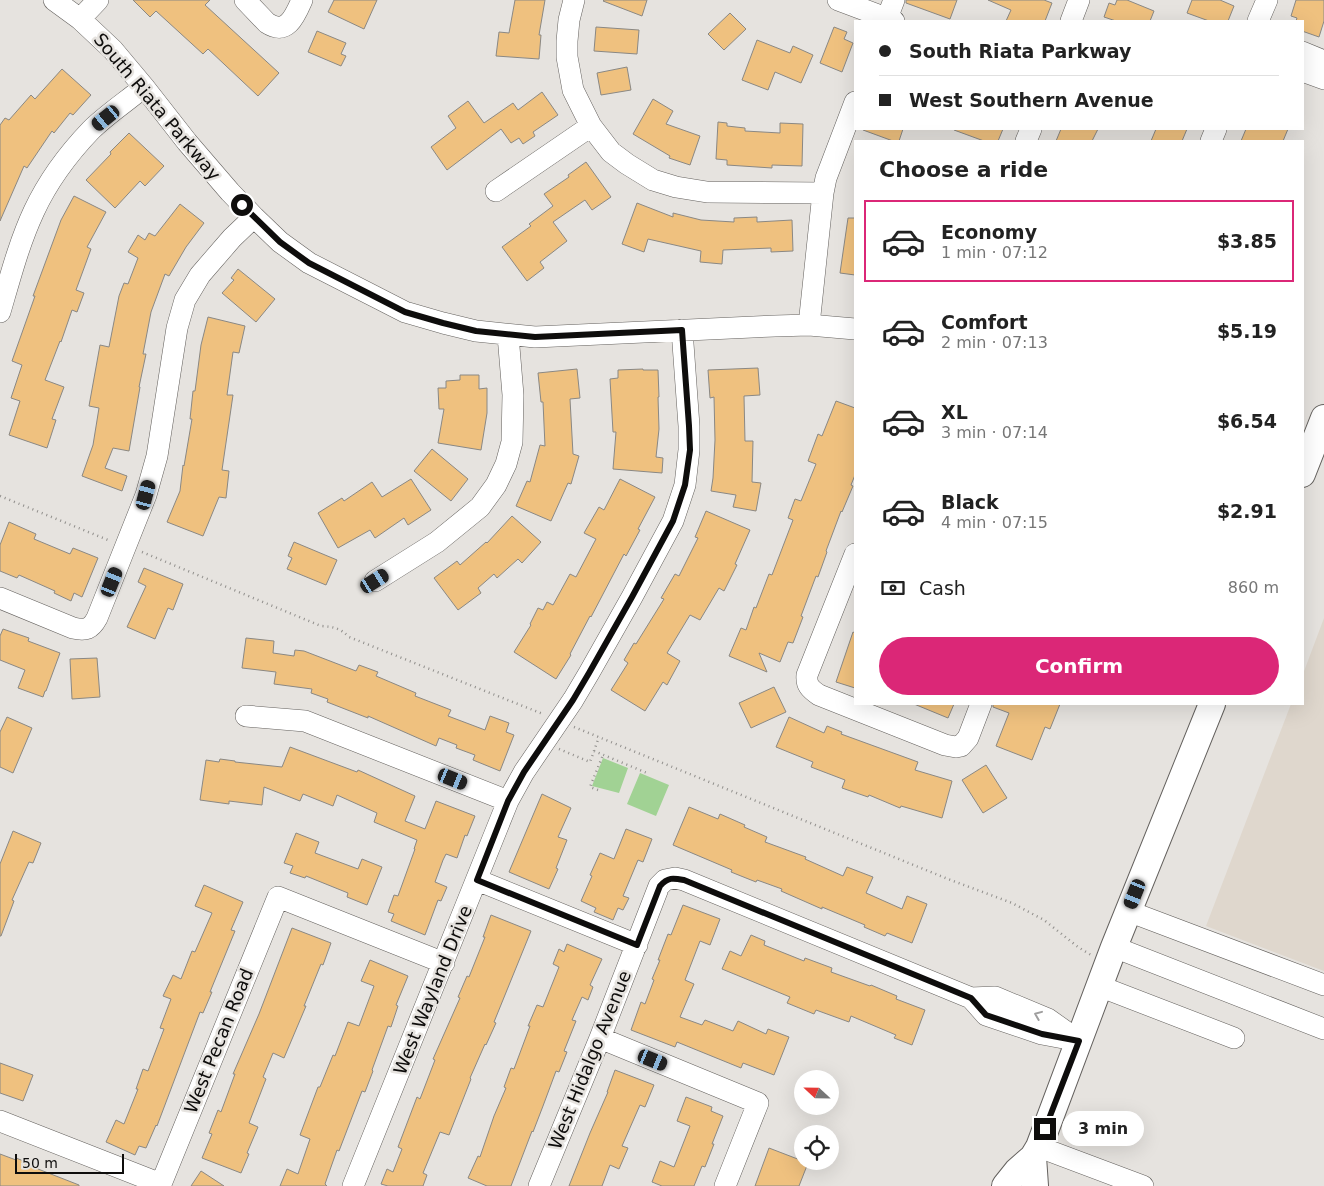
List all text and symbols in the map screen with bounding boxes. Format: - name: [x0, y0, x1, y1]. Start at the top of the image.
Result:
- street label: South Riata Parkway: [90, 29, 225, 185]
- text: South Riata Parkway: [909, 40, 1131, 62]
- text: West Southern Avenue: [909, 89, 1154, 111]
- car: [89, 103, 122, 133]
- text: Choose a ride: [879, 157, 1048, 182]
- route start: [231, 194, 253, 216]
- icon: car: [881, 219, 926, 264]
- text: Economy: [941, 221, 1037, 243]
- text: $3.85: [1217, 230, 1277, 252]
- text: 1 min · 07:12: [941, 243, 1048, 262]
- icon: car: [881, 309, 926, 354]
- text: Comfort: [941, 311, 1028, 333]
- text: $5.19: [1217, 320, 1277, 342]
- text: 2 min · 07:13: [941, 333, 1048, 352]
- icon: car: [881, 399, 926, 444]
- text: XL: [941, 401, 968, 423]
- text: $6.54: [1217, 410, 1277, 432]
- text: 3 min · 07:14: [941, 423, 1048, 442]
- car: [134, 479, 157, 511]
- icon: car: [881, 489, 926, 534]
- text: Black: [941, 491, 999, 513]
- text: $2.91: [1217, 500, 1277, 522]
- text: 4 min · 07:15: [941, 513, 1048, 532]
- car: [99, 565, 124, 599]
- car: [358, 567, 391, 595]
- icon: cash: [879, 574, 907, 602]
- text: Cash: [919, 577, 966, 599]
- text: 860 m: [1228, 578, 1279, 597]
- button: Confirm: [879, 637, 1279, 695]
- car: [436, 766, 469, 792]
- car: [1122, 877, 1147, 911]
- street label: West Wayland Drive: [389, 902, 476, 1078]
- street label: West Pecan Road: [180, 965, 257, 1116]
- street label: West Hidalgo Avenue: [544, 967, 635, 1152]
- one-way arrow: [1034, 1010, 1043, 1021]
- car: [636, 1047, 669, 1073]
- north arrow: [794, 1070, 839, 1115]
- map controls: [794, 1070, 839, 1170]
- callout: 3 min: [1062, 1112, 1145, 1146]
- route end: [1034, 1118, 1056, 1140]
- text: 3 min: [1078, 1119, 1128, 1138]
- button: locate: [794, 1125, 839, 1170]
- scale bar: [15, 1151, 124, 1174]
- text: 50 m: [22, 1155, 58, 1171]

